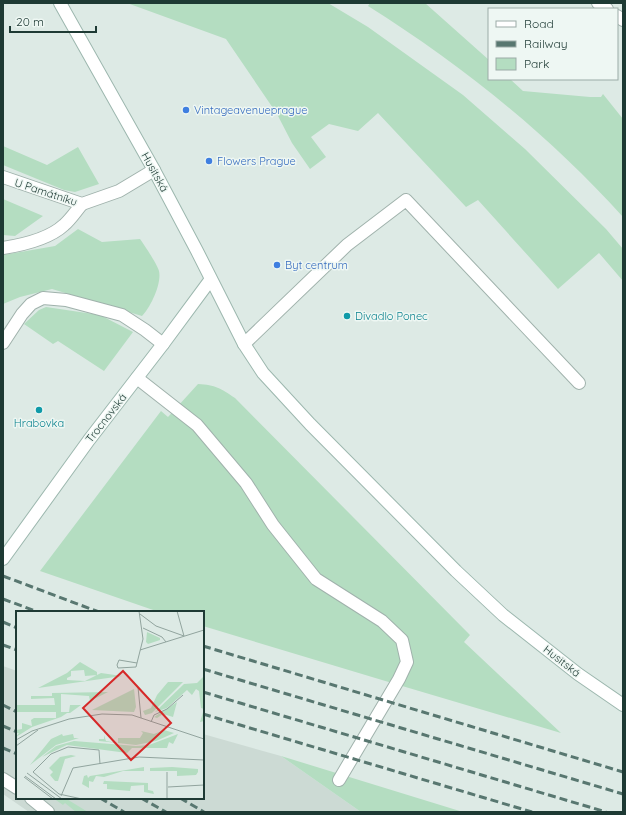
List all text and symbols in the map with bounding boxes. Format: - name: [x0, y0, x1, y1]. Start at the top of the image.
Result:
- scale bar: [10, 8, 96, 34]
- legend: [488, 8, 618, 80]
- text: 20 m: [16, 14, 44, 29]
- text: Road: [524, 16, 554, 31]
- text: Railway: [524, 36, 568, 51]
- text: Park: [524, 56, 549, 71]
- place label: Vintageavenueprague: [194, 103, 307, 117]
- marker: Vintageavenueprague: [181, 105, 191, 115]
- street label: Husitská: [138, 150, 172, 194]
- place label: Flowers Prague: [217, 154, 296, 168]
- marker: Flowers Prague: [204, 156, 214, 166]
- street label: U Památníku: [13, 175, 79, 209]
- place label: Byt centrum: [285, 258, 348, 272]
- marker: Byt centrum: [272, 260, 282, 270]
- place label: Divadlo Ponec: [355, 309, 428, 323]
- marker: Divadlo Ponec: [342, 311, 352, 321]
- street label: Trocnovská: [82, 391, 130, 445]
- marker: Hrabovka: [34, 405, 44, 415]
- place label: Hrabovka: [14, 416, 64, 430]
- inset map: [16, 611, 204, 799]
- street label: Husitská: [541, 642, 583, 680]

